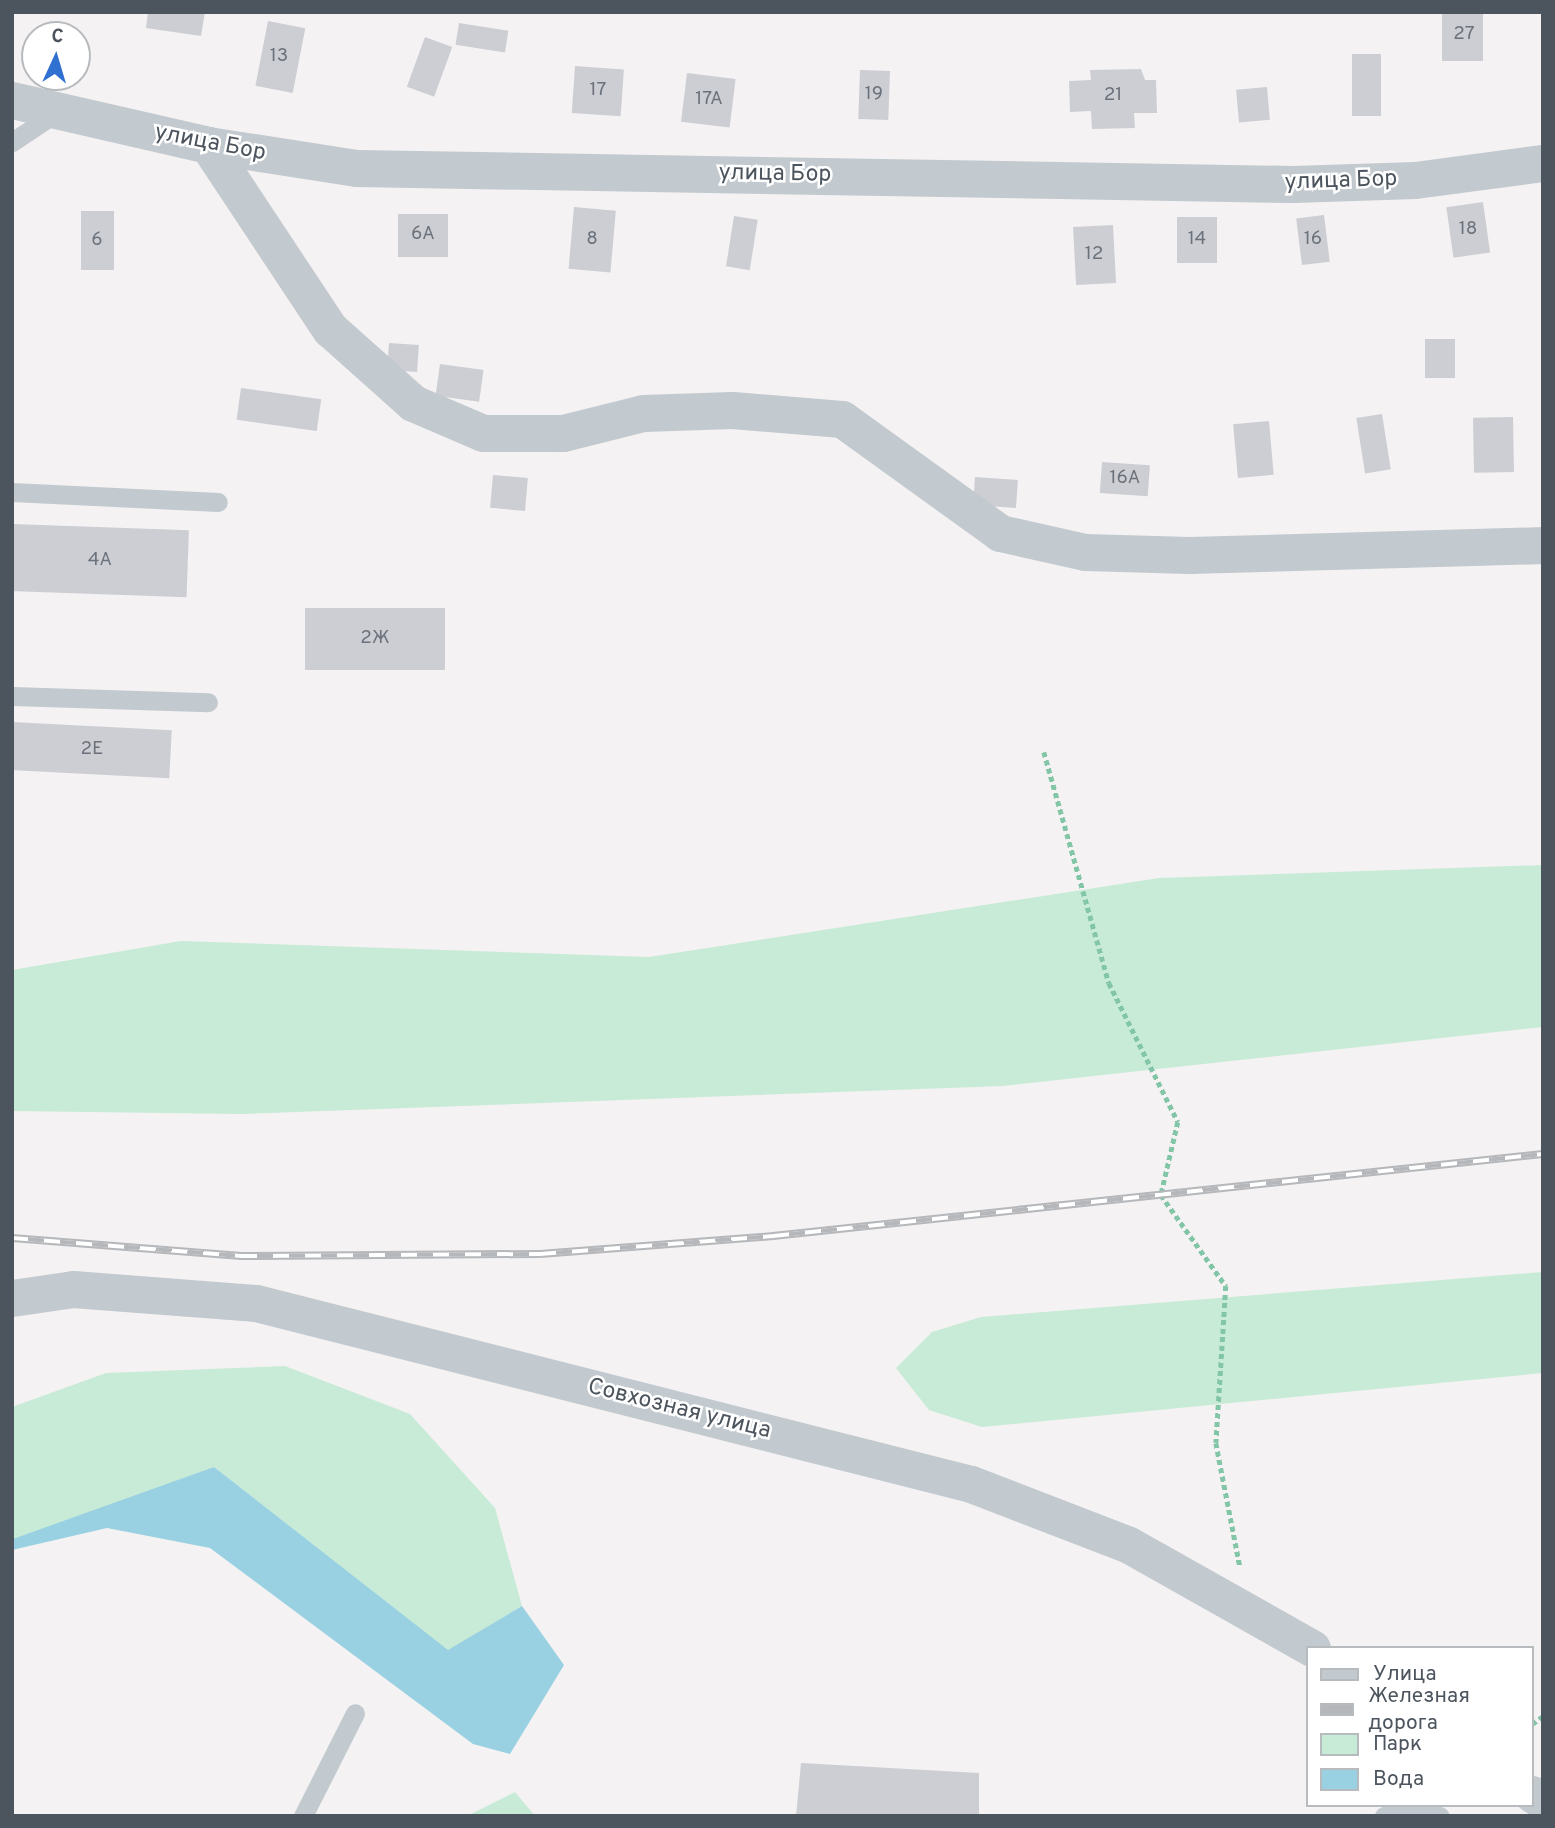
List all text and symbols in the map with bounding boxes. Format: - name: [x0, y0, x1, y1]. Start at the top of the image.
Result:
- north arrow: [21, 21, 91, 91]
- house number: 27: [1453, 24, 1475, 46]
- text: С: [50, 25, 64, 49]
- house number: 13: [270, 46, 288, 68]
- house number: 17: [590, 80, 606, 102]
- house number: 19: [865, 84, 883, 106]
- house number: 21: [1104, 85, 1122, 107]
- house number: 17А: [695, 89, 723, 111]
- street label: улица Бор: [152, 120, 268, 168]
- street label: улица Бор: [718, 160, 832, 190]
- street label: улица Бор: [1284, 166, 1398, 198]
- house number: 18: [1459, 219, 1477, 241]
- house number: 6А: [411, 224, 435, 246]
- house number: 8: [586, 229, 598, 251]
- house number: 14: [1188, 229, 1206, 251]
- house number: 16: [1304, 229, 1322, 251]
- house number: 6: [91, 230, 103, 252]
- house number: 12: [1085, 244, 1103, 266]
- house number: 16А: [1110, 468, 1140, 490]
- house number: 4А: [88, 550, 112, 572]
- house number: 2Ж: [360, 628, 390, 650]
- house number: 2Е: [80, 739, 104, 761]
- street label: Совхозная улица: [584, 1374, 774, 1446]
- legend: [1306, 1646, 1534, 1807]
- text: Улица: [1373, 1661, 1437, 1688]
- text: Железная дорога: [1368, 1683, 1470, 1737]
- text: Парк: [1373, 1731, 1422, 1758]
- text: Вода: [1373, 1766, 1424, 1793]

